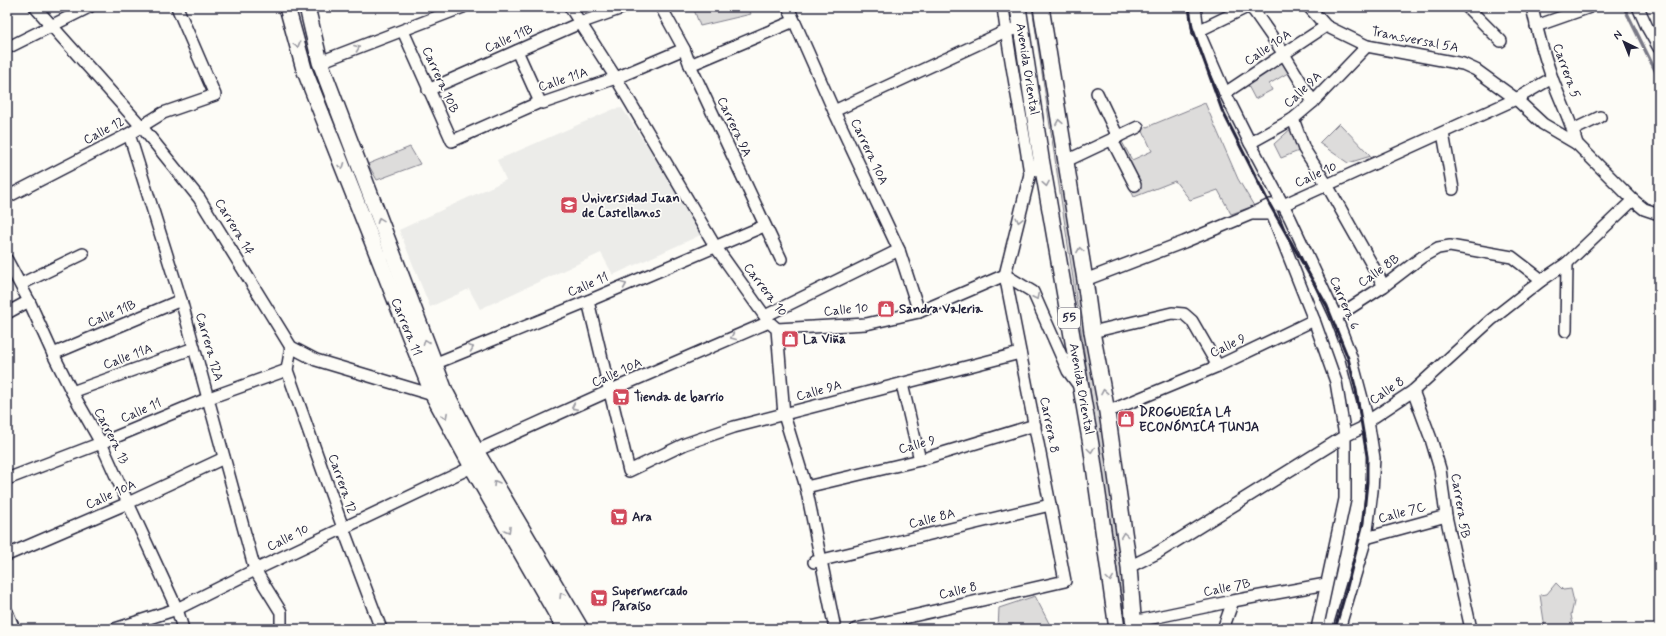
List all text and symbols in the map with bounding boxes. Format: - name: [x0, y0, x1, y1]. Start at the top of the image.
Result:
- street label: Calle 11B: [482, 21, 536, 57]
- street label: Avenida Oriental: [1011, 22, 1043, 116]
- north arrow: [1604, 22, 1644, 62]
- street label: Transversal 5A: [1370, 23, 1460, 57]
- street label: Calle 10A: [1241, 26, 1295, 70]
- text: N: [1610, 28, 1625, 43]
- one-way arrow: [292, 41, 301, 48]
- street label: Carrera 5: [1548, 41, 1584, 101]
- street label: Carrera 10B: [418, 44, 462, 116]
- one-way arrow: [353, 45, 360, 53]
- street label: Calle 11A: [536, 64, 590, 96]
- street label: Calle 9A: [1280, 68, 1326, 112]
- street label: Carrera 9A: [713, 94, 755, 160]
- street label: Calle 12: [81, 113, 128, 149]
- street label: Carrera 10A: [846, 116, 892, 188]
- one-way arrow: [1056, 119, 1064, 125]
- street label: Calle 10: [1292, 158, 1340, 192]
- one-way arrow: [338, 163, 346, 170]
- one-way arrow: [1041, 181, 1049, 187]
- place label: Universidad Juan de Castellanos: [582, 190, 680, 222]
- street label: Carrera 14: [210, 195, 258, 259]
- school or university icon: Universidad Juan de Castellanos: [559, 195, 579, 215]
- one-way arrow: [376, 217, 384, 224]
- one-way arrow: [1015, 217, 1023, 223]
- one-way arrow: [1076, 247, 1085, 253]
- street label: Calle 8B: [1355, 251, 1403, 291]
- street label: Carrera 10: [739, 260, 791, 320]
- street label: Calle 11: [565, 269, 611, 301]
- street label: Carrera 6: [1325, 274, 1363, 333]
- one-way arrow: [620, 282, 627, 290]
- one-way arrow: [1031, 293, 1039, 301]
- street label: Calle 11B: [85, 296, 139, 332]
- street label: Carrera 11: [387, 296, 425, 358]
- shop icon: Sandra Valeria: [876, 299, 896, 319]
- street label: Calle 10: [823, 300, 869, 320]
- place label: Sandra Valeria: [899, 301, 984, 318]
- road number: 55: [1058, 308, 1080, 328]
- street label: Carrera 12A: [191, 311, 227, 383]
- shop icon: La Viña: [780, 329, 800, 349]
- street label: Calle 9: [1207, 330, 1249, 362]
- place label: La Viña: [803, 331, 846, 348]
- one-way arrow: [730, 333, 737, 341]
- one-way arrow: [422, 339, 430, 346]
- street label: Calle 11A: [101, 340, 155, 374]
- street label: Avenida Oriental: [1065, 342, 1097, 436]
- one-way arrow: [468, 345, 475, 353]
- street label: Calle 10A: [589, 354, 645, 392]
- street label: Calle 8: [1366, 373, 1408, 409]
- street label: Calle 9A: [794, 377, 844, 405]
- supermarket icon: Tienda de barrio: [611, 387, 631, 407]
- place label: Tienda de barrio: [634, 389, 724, 406]
- one-way arrow: [1100, 389, 1108, 395]
- street label: Calle 11: [118, 395, 164, 427]
- street label: Carrera 8: [1035, 395, 1063, 455]
- one-way arrow: [571, 402, 578, 410]
- place label: DROGUERÍA LA ECONÓMICA TUNJA: [1139, 403, 1259, 436]
- street label: Carrera 13: [90, 405, 133, 467]
- shop icon: DROGUERÍA LA ECONÓMICA TUNJA: [1116, 409, 1136, 429]
- one-way arrow: [440, 412, 447, 419]
- street label: Calle 9: [897, 432, 937, 458]
- one-way arrow: [1086, 447, 1095, 453]
- street label: Carrera 12: [324, 452, 360, 516]
- street label: Carrera 5B: [1446, 472, 1474, 540]
- street label: Calle 10A: [83, 476, 139, 514]
- one-way arrow: [493, 480, 500, 487]
- street label: Calle 7C: [1376, 498, 1428, 528]
- street label: Calle 8A: [907, 505, 957, 533]
- supermarket icon: Ara: [609, 507, 629, 527]
- place label: Ara: [632, 509, 652, 526]
- street label: Calle 10: [264, 521, 312, 555]
- one-way arrow: [503, 526, 510, 533]
- one-way arrow: [1120, 532, 1129, 538]
- one-way arrow: [1105, 575, 1114, 582]
- street label: Calle 7B: [1202, 575, 1252, 601]
- street label: Calle 8: [937, 578, 979, 604]
- place label: Supermercado Paraiso: [612, 583, 688, 615]
- supermarket icon: Supermercado Paraiso: [589, 588, 609, 608]
- one-way arrow: [560, 592, 567, 599]

